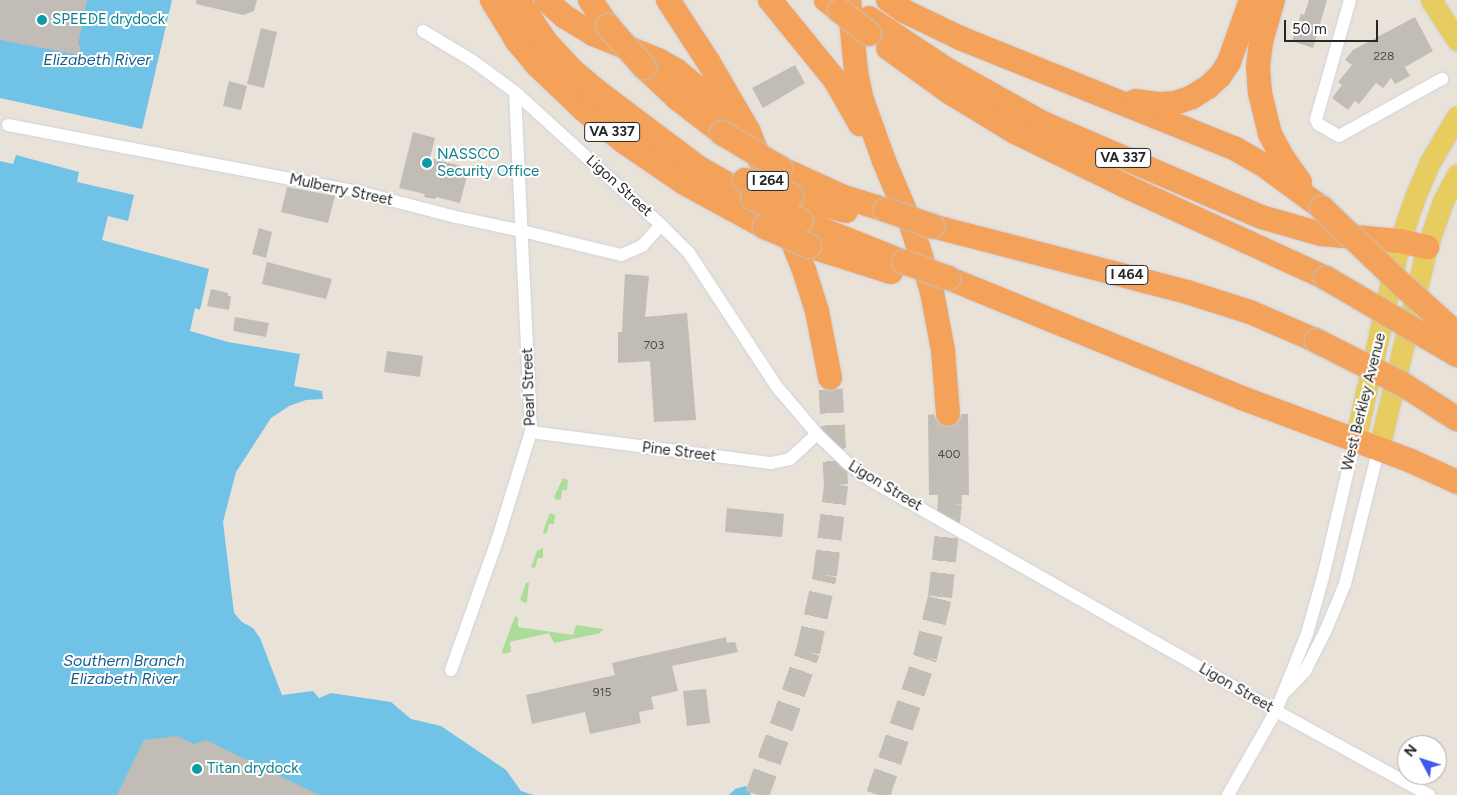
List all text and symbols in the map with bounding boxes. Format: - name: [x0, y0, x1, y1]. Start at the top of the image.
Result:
- scale bar: [1287, 10, 1381, 42]
- place label: SPEEDE drydock: [52, 11, 165, 29]
- marker: SPEEDE drydock: [36, 14, 48, 26]
- text: 50 m: [1292, 20, 1327, 38]
- water label: Elizabeth River: [43, 50, 151, 70]
- house number: 228: [1374, 50, 1394, 64]
- road number: VA 337: [583, 120, 641, 144]
- place label: NASSCO Security Office: [437, 145, 539, 180]
- road number: VA 337: [1094, 146, 1152, 170]
- street label: Ligon Street: [582, 152, 656, 220]
- marker: NASSCO Security Office: [421, 157, 433, 169]
- street label: Mulberry Street: [288, 170, 394, 210]
- road number: I 264: [747, 170, 789, 192]
- road number: I 464: [1104, 264, 1150, 286]
- street label: West Berkley Avenue: [1338, 331, 1390, 473]
- house number: 703: [644, 339, 664, 353]
- street label: Pearl Street: [519, 347, 539, 427]
- street label: Pine Street: [641, 439, 717, 465]
- house number: 400: [938, 448, 960, 462]
- street label: Ligon Street: [845, 457, 925, 515]
- water label: Southern Branch Elizabeth River: [63, 651, 185, 689]
- street label: Ligon Street: [1196, 659, 1276, 717]
- house number: 915: [593, 686, 611, 700]
- north arrow: [1397, 735, 1447, 785]
- text: N: [1401, 741, 1421, 760]
- place label: Titan drydock: [207, 760, 299, 778]
- marker: Titan drydock: [191, 763, 203, 775]

